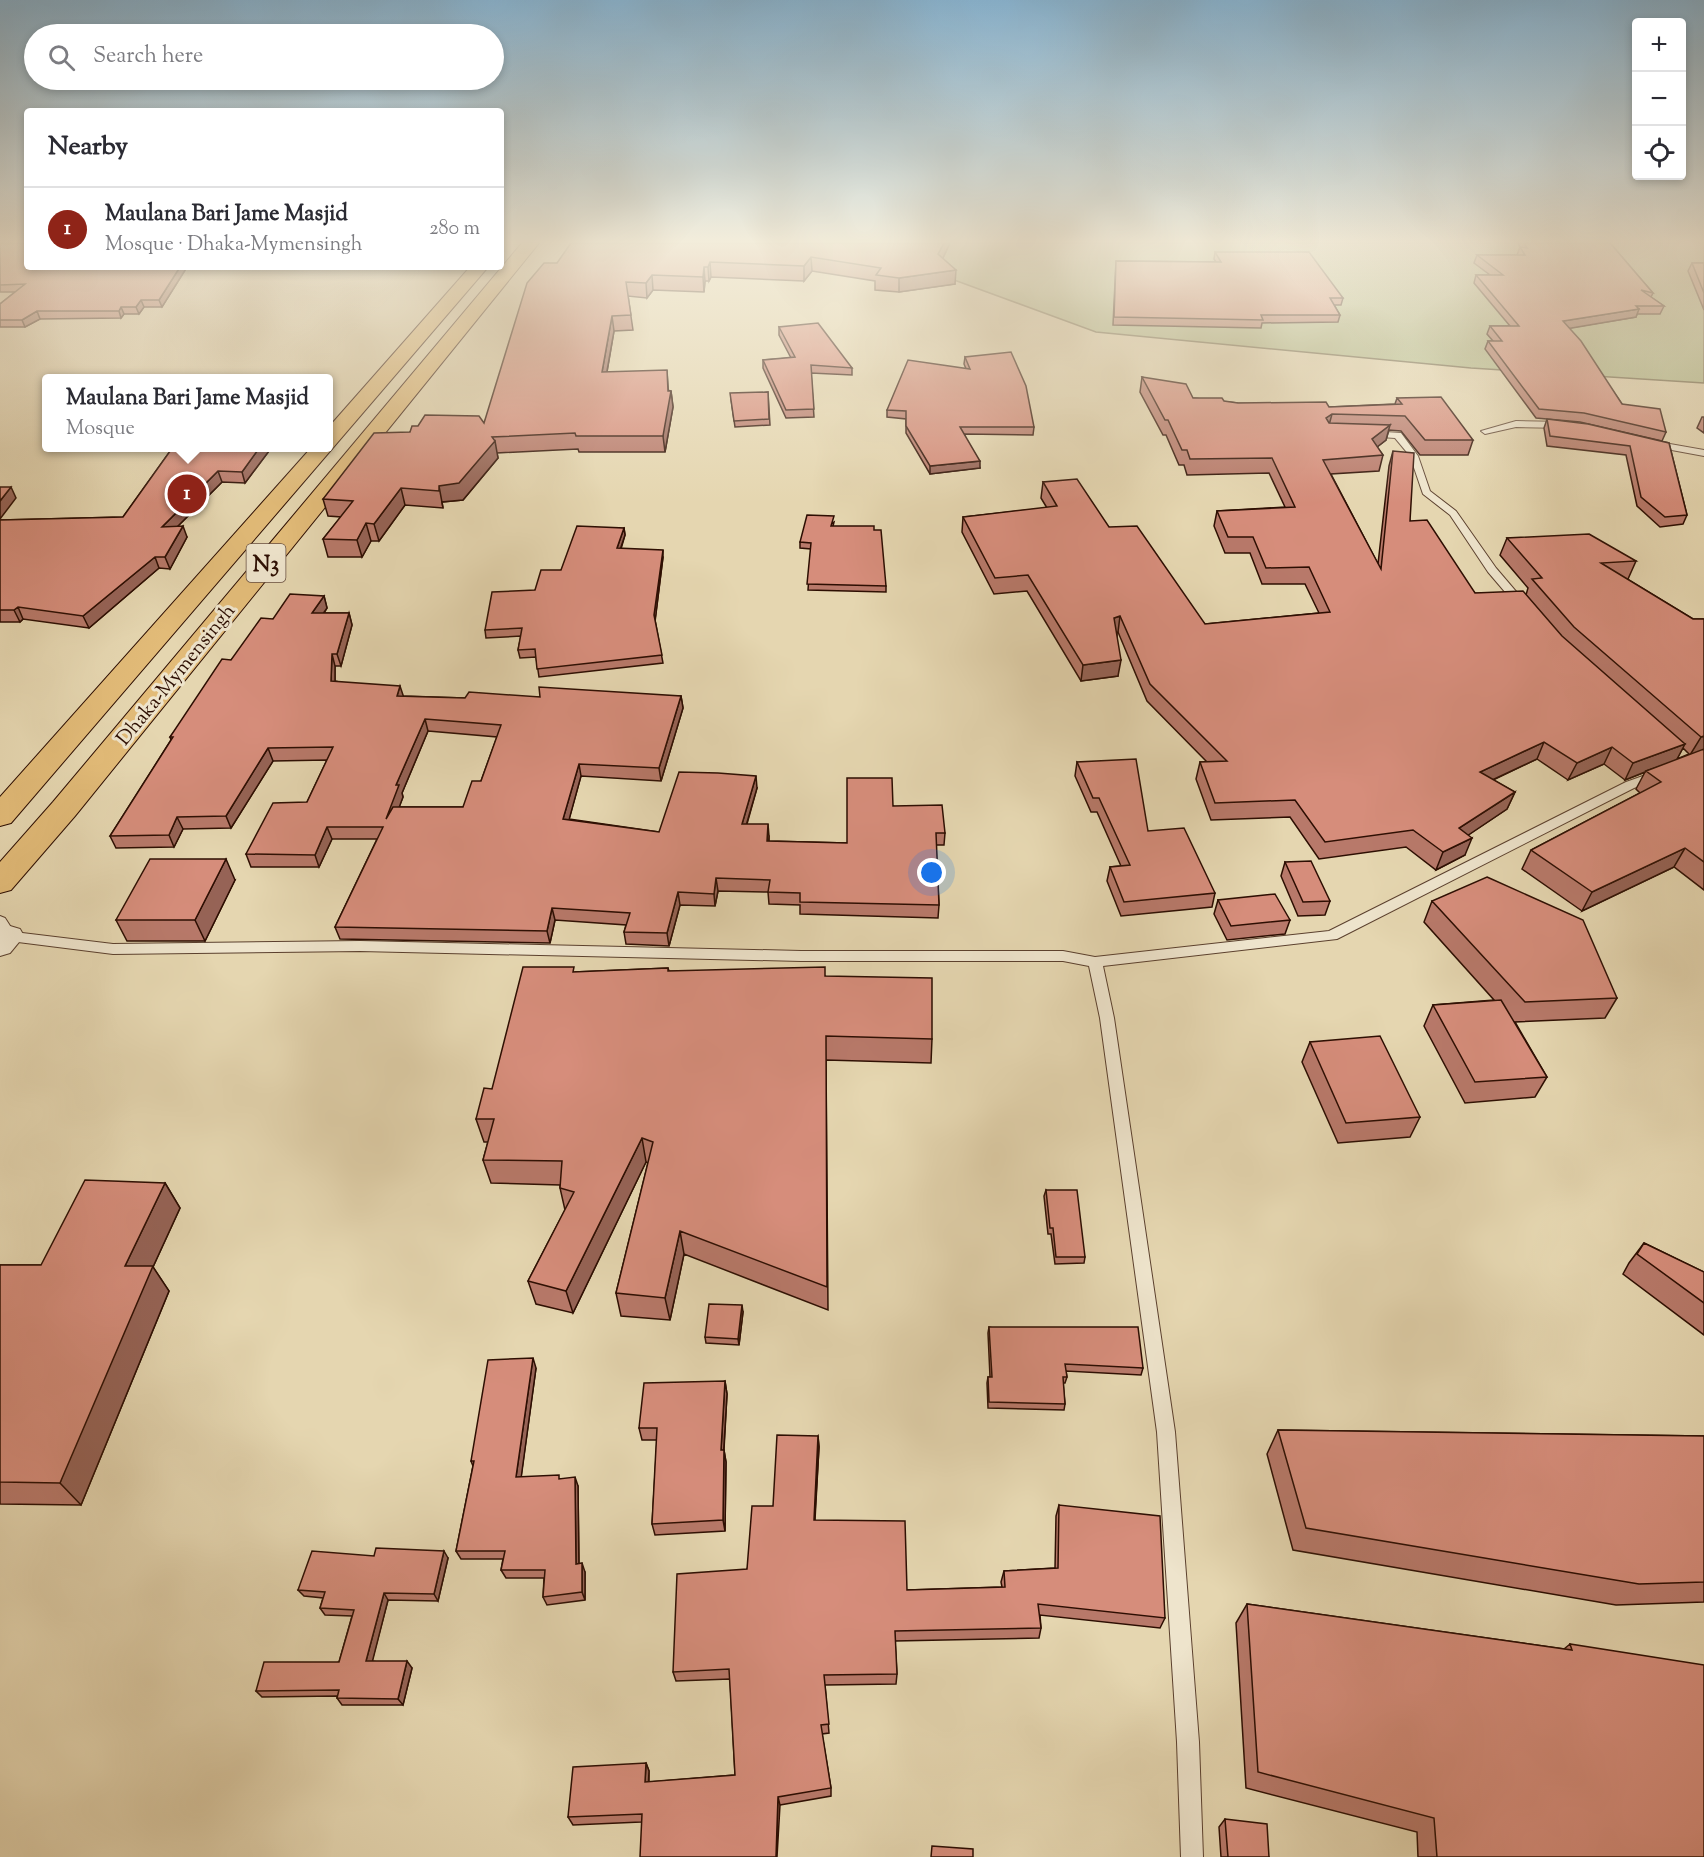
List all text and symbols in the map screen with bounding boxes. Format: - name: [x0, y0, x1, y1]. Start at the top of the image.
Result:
- map controls: [1632, 18, 1686, 180]
- button: +: [1632, 18, 1686, 72]
- search box: [24, 24, 504, 90]
- icon: search: [45, 41, 78, 74]
- text: Search here: [93, 41, 203, 73]
- button: −: [1632, 72, 1686, 126]
- button: locate: [1632, 126, 1686, 180]
- text: Nearby: [48, 129, 128, 166]
- text: Maulana Bari Jame Masjid: [105, 199, 348, 231]
- text: 1: [64, 215, 71, 244]
- text: 280 m: [429, 215, 480, 244]
- text: Mosque · Dhaka-Mymensingh: [105, 231, 363, 260]
- popup: [42, 374, 333, 452]
- text: Maulana Bari Jame Masjid: [66, 383, 309, 415]
- text: Mosque: [66, 415, 135, 444]
- pin: 1: [168, 472, 207, 516]
- road number: N3: [246, 544, 286, 582]
- street label: Dhaka-Mymensingh: [111, 598, 244, 753]
- your location: [917, 858, 946, 887]

